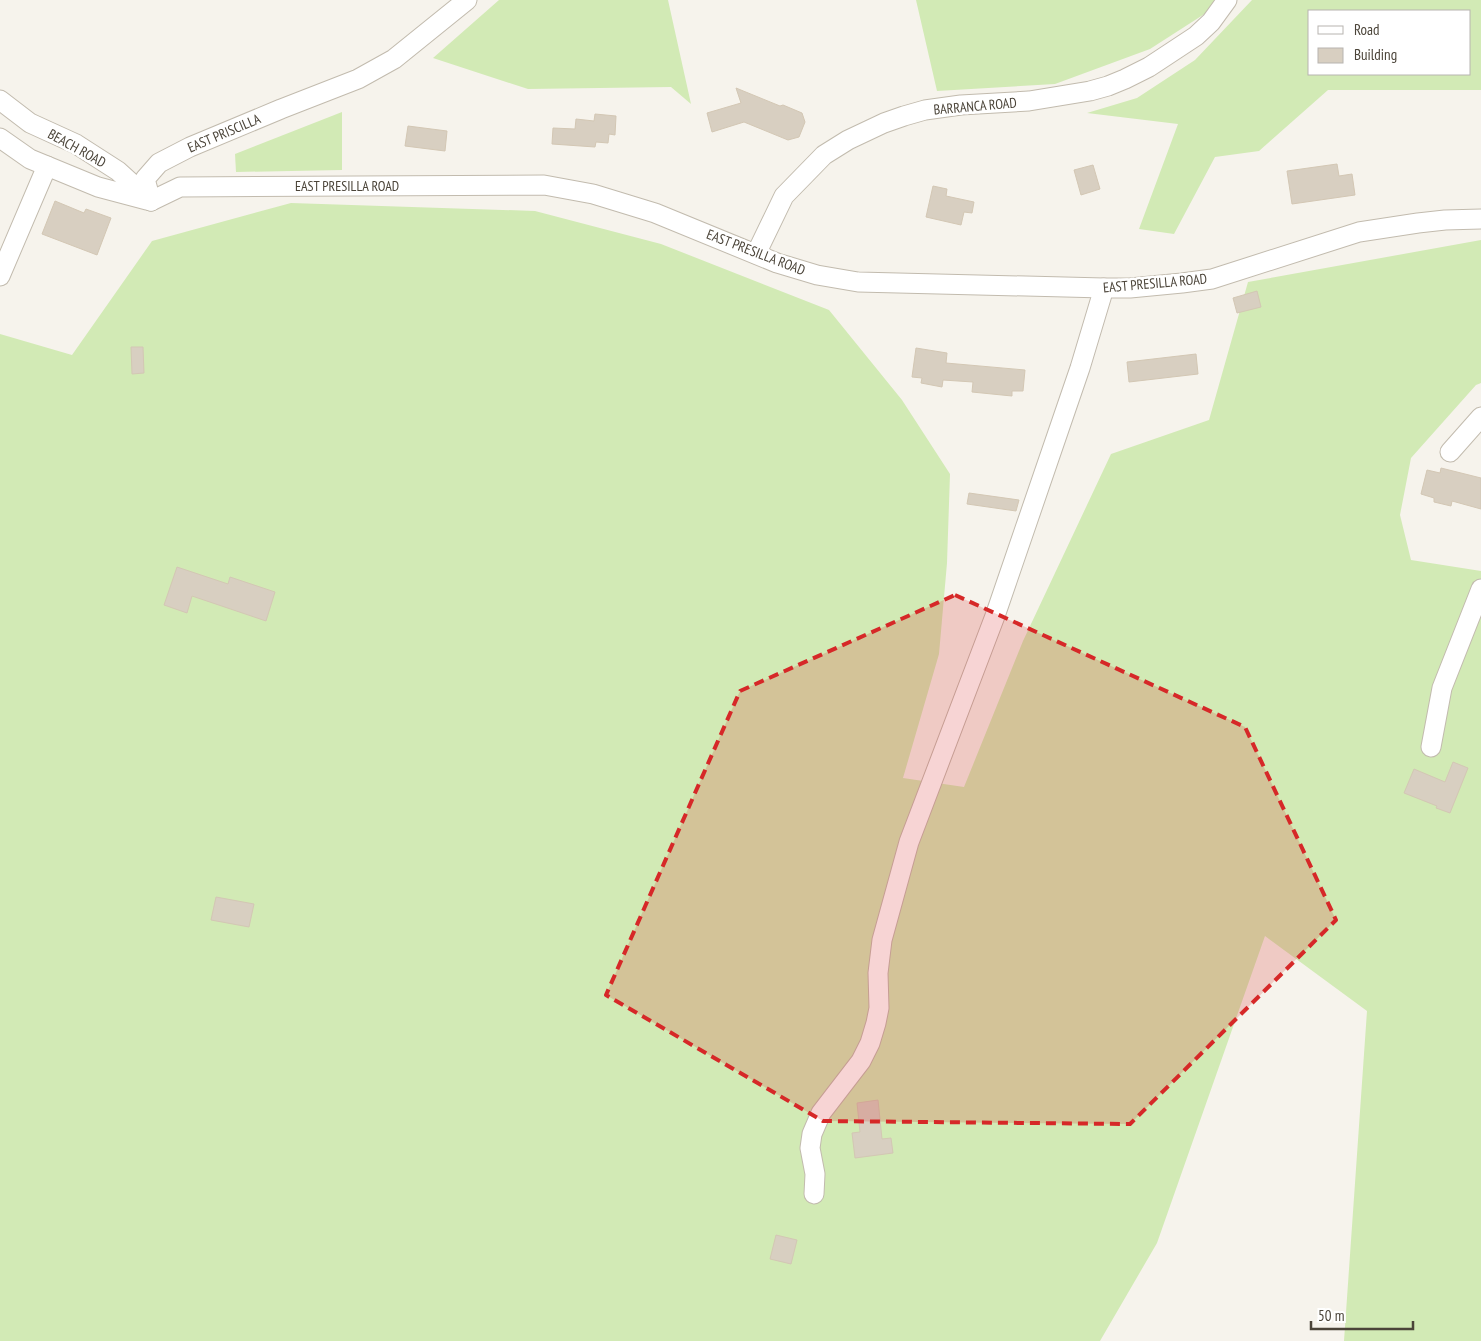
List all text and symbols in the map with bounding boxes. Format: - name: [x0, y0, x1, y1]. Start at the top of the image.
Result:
- legend: [1308, 10, 1471, 75]
- text: Road: [1354, 20, 1380, 39]
- text: Building: [1354, 45, 1397, 64]
- street label: BARRANCA ROAD: [933, 93, 1017, 119]
- street label: EAST PRISCILLA: [185, 109, 264, 156]
- street label: BEACH ROAD: [45, 125, 109, 171]
- street label: EAST PRESILLA ROAD: [295, 177, 399, 195]
- street label: EAST PRESILLA ROAD: [704, 225, 808, 279]
- street label: EAST PRESILLA ROAD: [1102, 269, 1208, 297]
- scale bar: [1311, 1298, 1414, 1330]
- text: 50 m: [1318, 1306, 1344, 1325]

